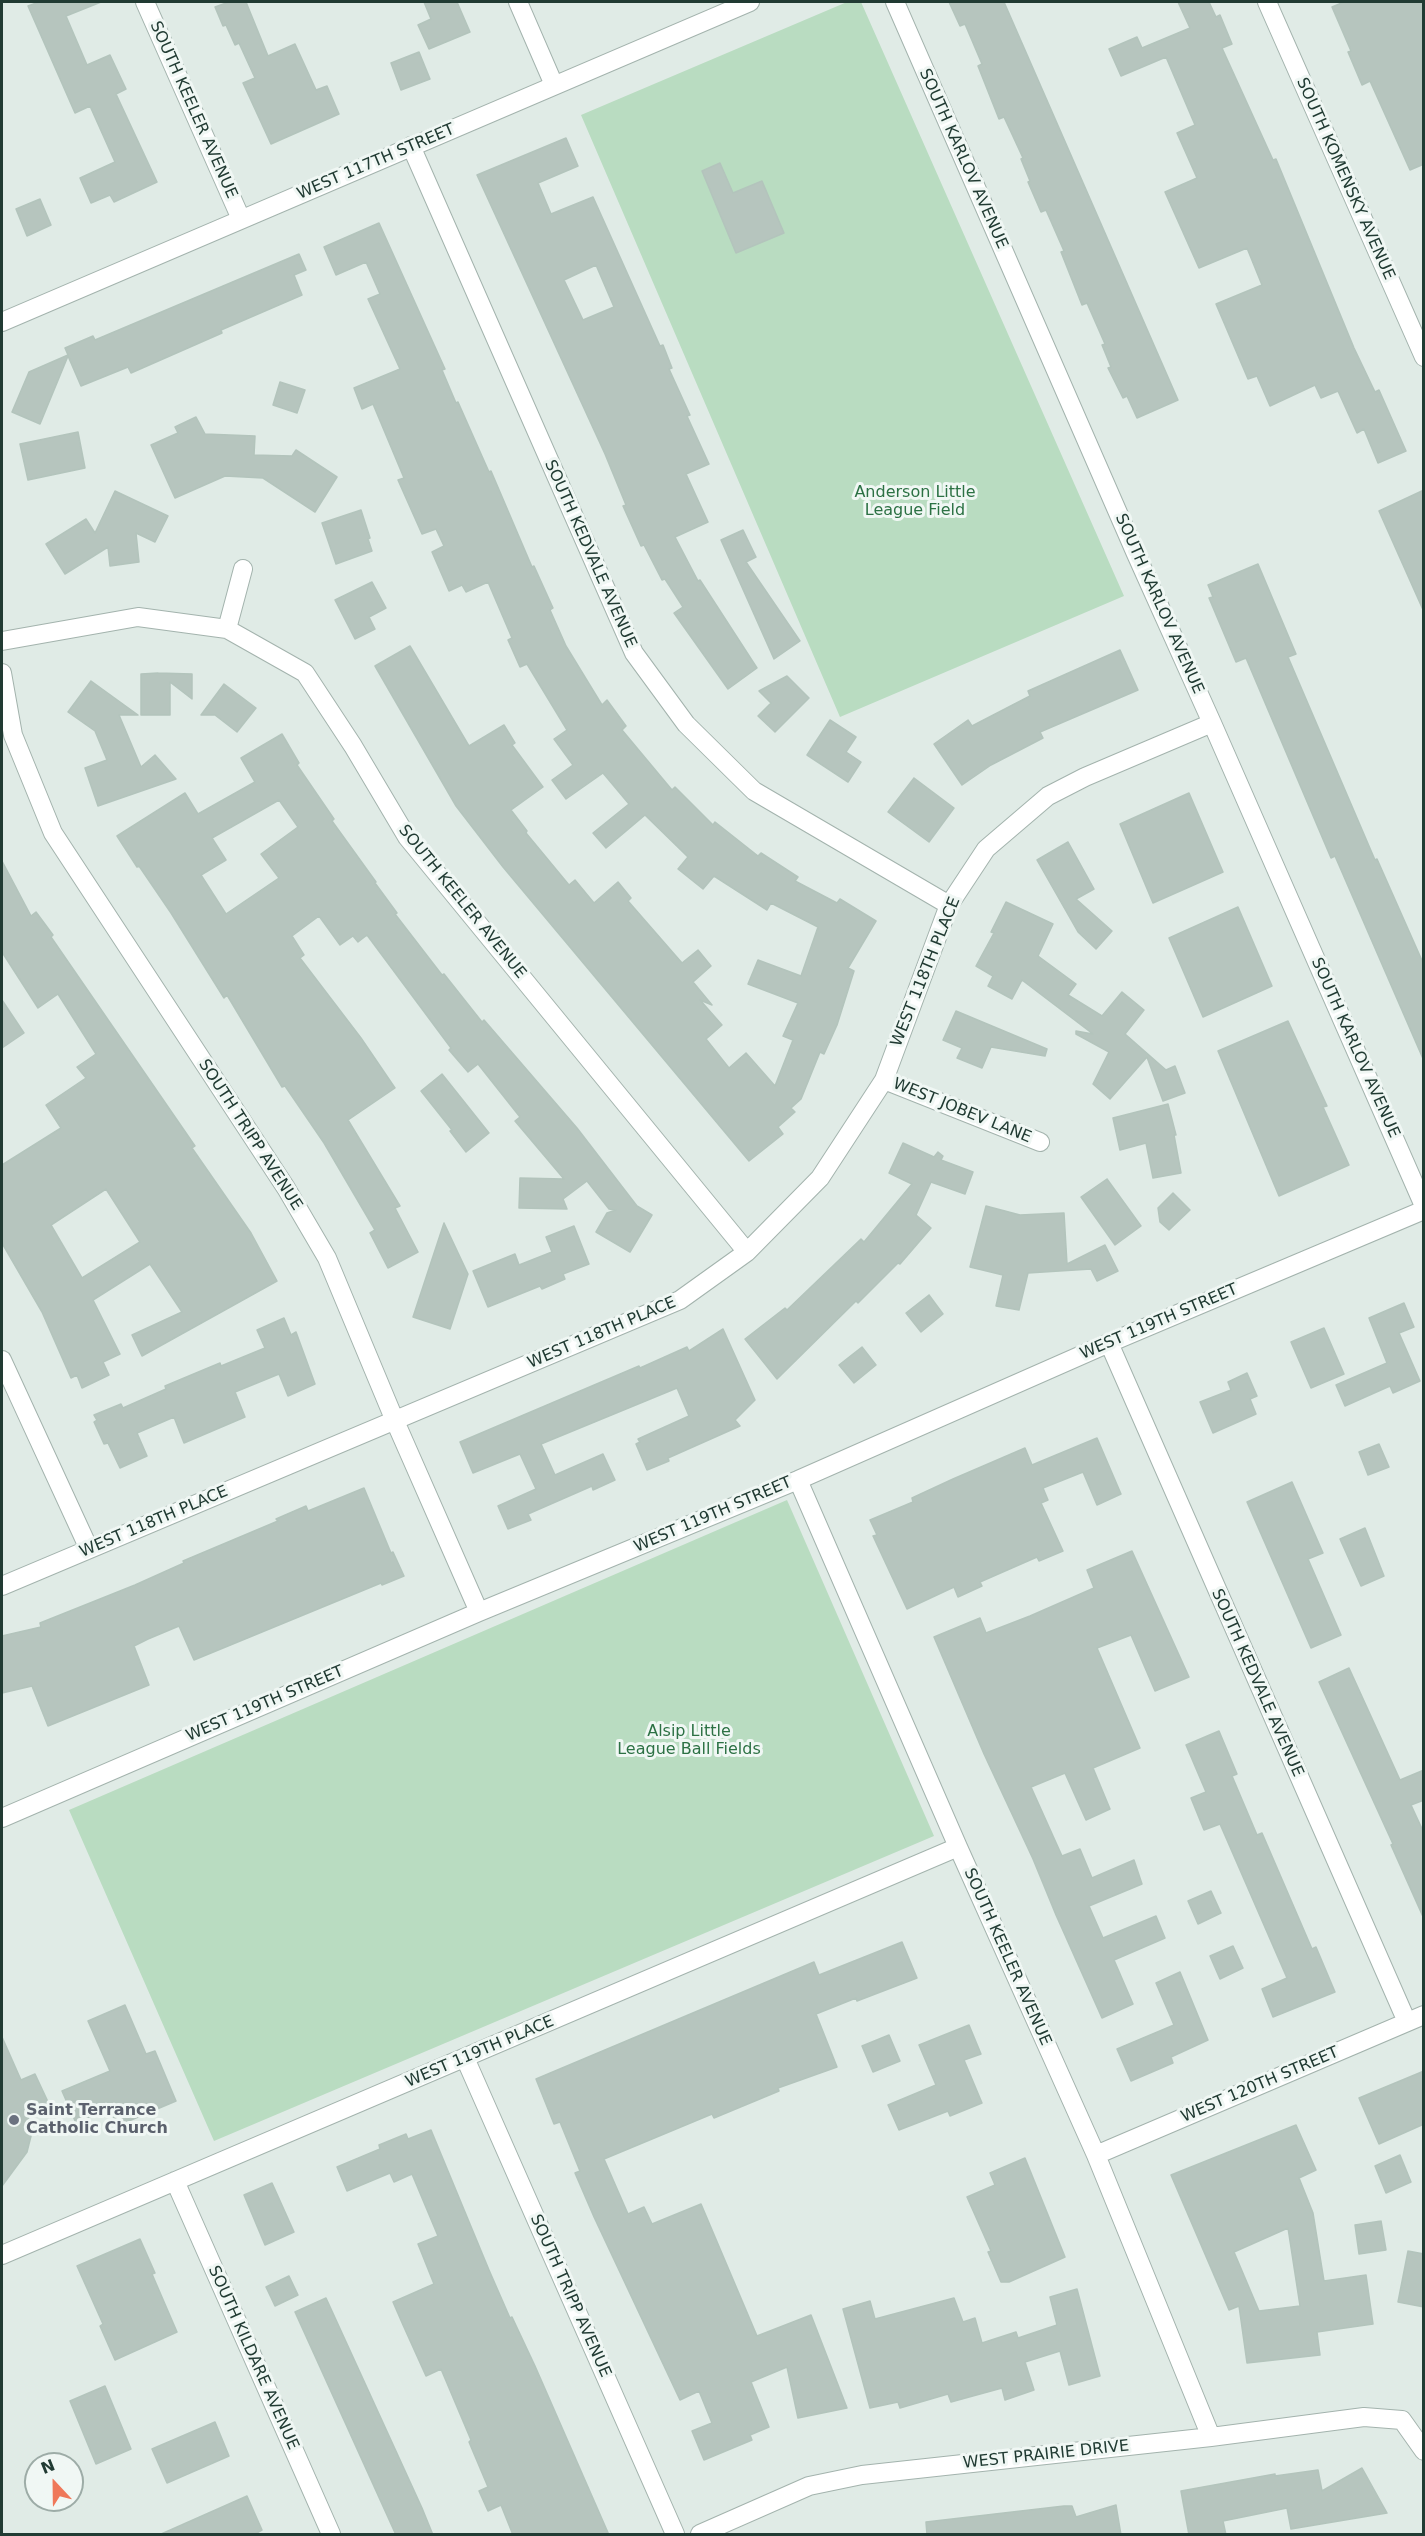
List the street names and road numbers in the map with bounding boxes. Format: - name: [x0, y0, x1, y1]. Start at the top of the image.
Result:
- street label: SOUTH KEELER AVENUE: [145, 18, 241, 202]
- street label: SOUTH KARLOV AVENUE: [915, 66, 1011, 252]
- street label: SOUTH KOMENSKY AVENUE: [1292, 75, 1398, 283]
- street label: WEST 117TH STREET: [294, 120, 458, 204]
- street label: SOUTH KEDVALE AVENUE: [540, 457, 640, 651]
- street label: SOUTH KARLOV AVENUE: [1111, 511, 1207, 697]
- street label: SOUTH KEELER AVENUE: [394, 821, 530, 983]
- street label: WEST 118TH PLACE: [887, 895, 965, 1049]
- street label: SOUTH KARLOV AVENUE: [1307, 955, 1403, 1141]
- street label: SOUTH TRIPP AVENUE: [194, 1056, 306, 1214]
- street label: WEST JOBEV LANE: [890, 1074, 1034, 1148]
- street label: WEST 119TH STREET: [1077, 1280, 1241, 1364]
- street label: WEST 118TH PLACE: [525, 1293, 679, 1373]
- street label: WEST 119TH STREET: [631, 1473, 795, 1557]
- street label: WEST 118TH PLACE: [77, 1482, 231, 1562]
- street label: SOUTH KEDVALE AVENUE: [1207, 1586, 1307, 1780]
- street label: WEST 119TH STREET: [183, 1662, 347, 1746]
- street label: SOUTH KEELER AVENUE: [959, 1865, 1055, 2049]
- street label: WEST 119TH PLACE: [403, 2012, 557, 2092]
- street label: WEST 120TH STREET: [1178, 2043, 1342, 2127]
- street label: SOUTH TRIPP AVENUE: [525, 2212, 615, 2380]
- street label: SOUTH KILDARE AVENUE: [204, 2263, 302, 2453]
- street label: WEST PRAIRIE DRIVE: [962, 2437, 1130, 2473]

